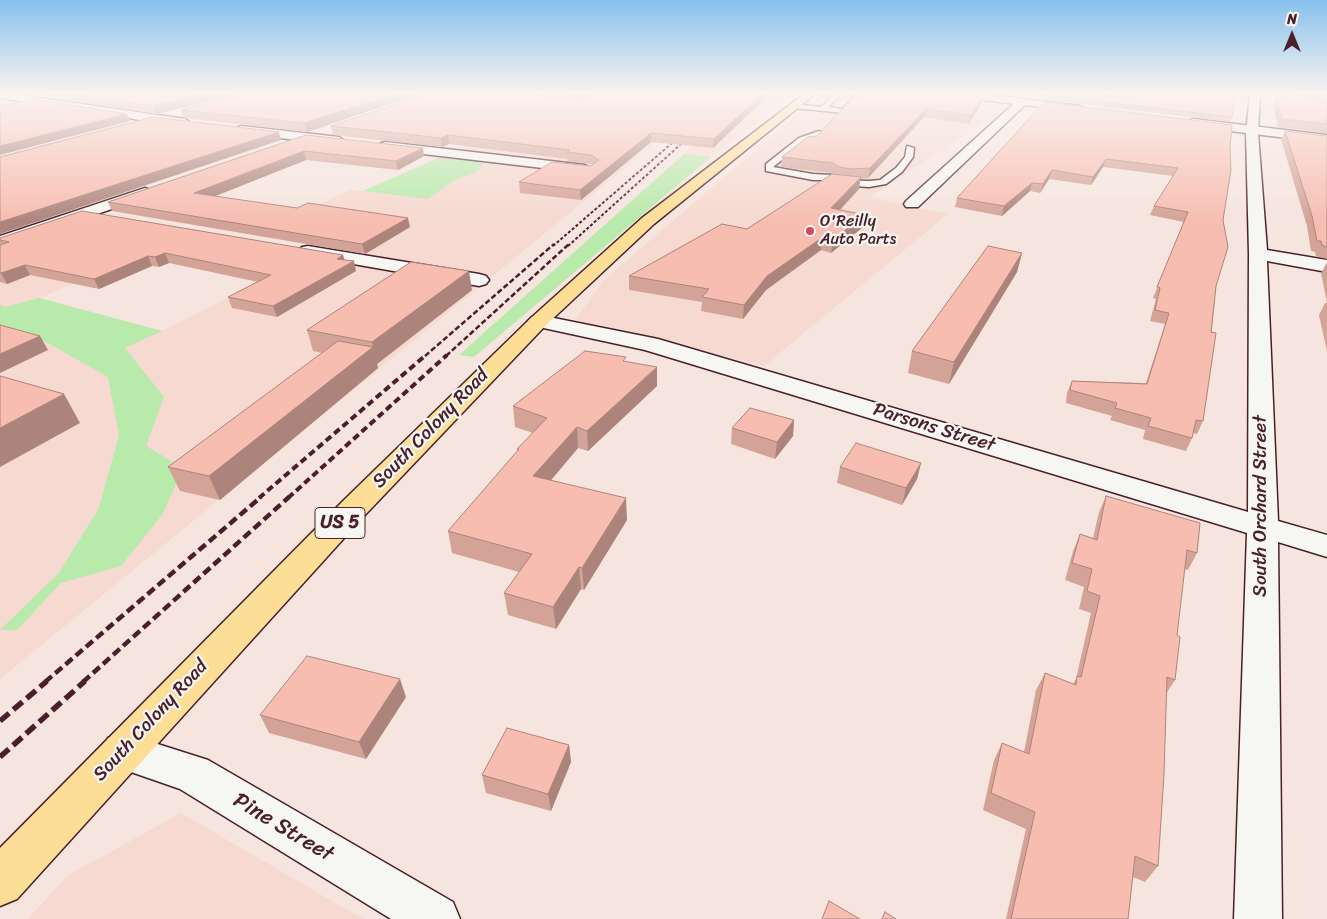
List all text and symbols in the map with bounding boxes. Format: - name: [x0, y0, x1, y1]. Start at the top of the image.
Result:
- text: N: [1287, 7, 1297, 32]
- north arrow: [1267, 10, 1317, 60]
- place label: O'Reilly Auto Parts: [820, 212, 896, 250]
- marker: O'Reilly Auto Parts: [804, 225, 816, 237]
- street label: South Colony Road: [368, 365, 494, 493]
- street label: Parsons Street: [870, 399, 998, 457]
- street label: South Orchard Street: [1250, 415, 1272, 597]
- road number: US 5: [315, 508, 365, 538]
- street label: South Colony Road: [89, 656, 213, 786]
- street label: Pine Street: [228, 788, 338, 868]

